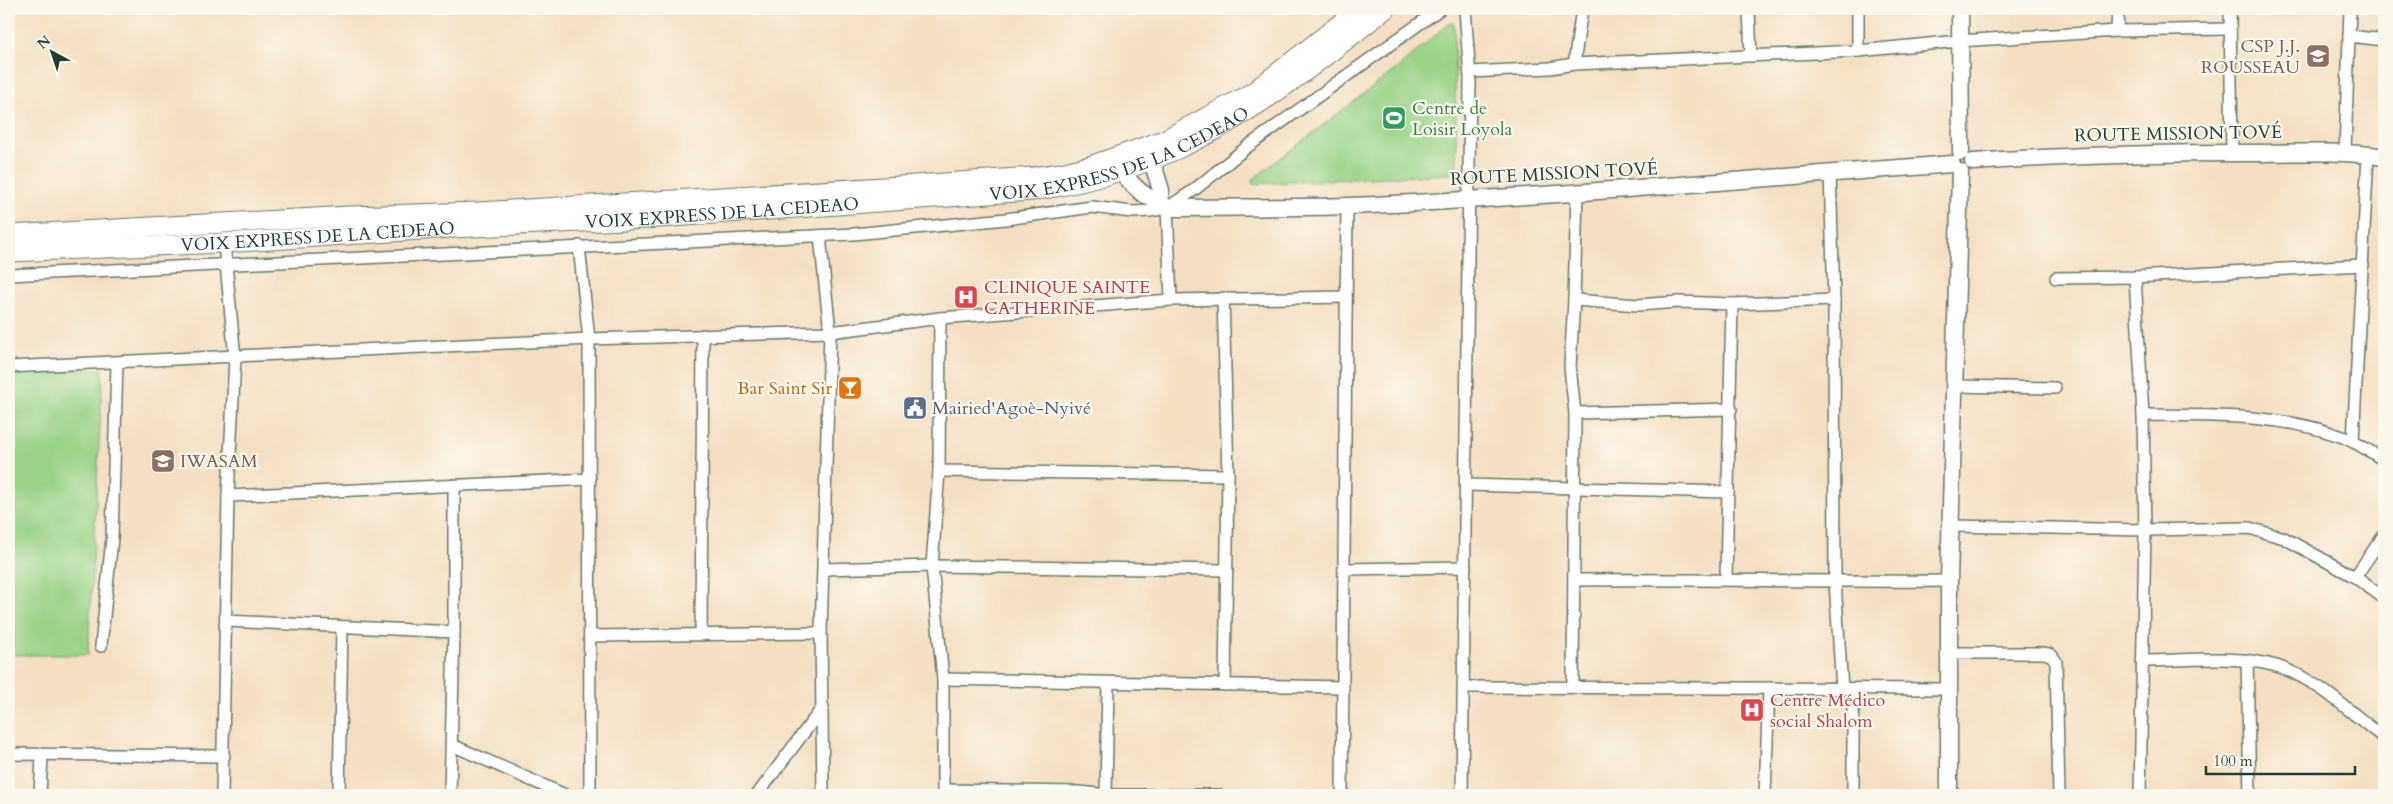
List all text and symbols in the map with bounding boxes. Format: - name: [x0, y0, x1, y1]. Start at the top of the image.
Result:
- north arrow: [28, 28, 78, 78]
- text: N: [33, 31, 55, 54]
- place label: CSP J.J. ROUSSEAU: [2201, 34, 2300, 80]
- school or university icon: CSP J.J. ROUSSEAU: [2305, 43, 2331, 69]
- place label: Centre de Loisir Loyola: [1412, 96, 1513, 142]
- street label: VOIX EXPRESS DE LA CEDEAO: [988, 100, 1254, 207]
- sports icon: Centre de Loisir Loyola: [1381, 105, 1407, 131]
- street label: ROUTE MISSION TOVÉ: [2074, 120, 2282, 148]
- street label: ROUTE MISSION TOVÉ: [1449, 156, 1659, 192]
- street label: VOIX EXPRESS DE LA CEDEAO: [584, 191, 860, 234]
- street label: VOIX EXPRESS DE LA CEDEAO: [180, 215, 455, 257]
- place label: CLINIQUE SAINTE CATHERINE: [984, 275, 1150, 321]
- hospital icon: CLINIQUE SAINTE CATHERINE: [953, 284, 979, 310]
- bar icon: Bar Saint Sir: [837, 375, 863, 401]
- place label: Bar Saint Sir: [737, 376, 832, 401]
- public building icon: Mairied'Agoè-Nyivé: [902, 395, 928, 421]
- place label: Mairied'Agoè-Nyivé: [932, 396, 1091, 421]
- school or university icon: IWASAM: [150, 448, 176, 474]
- place label: IWASAM: [180, 449, 258, 474]
- place label: Centre Médico social Shalom: [1770, 688, 1885, 734]
- hospital icon: Centre Médico social Shalom: [1739, 697, 1765, 723]
- scale bar: [2206, 744, 2354, 776]
- text: 100 m: [2213, 751, 2253, 771]

